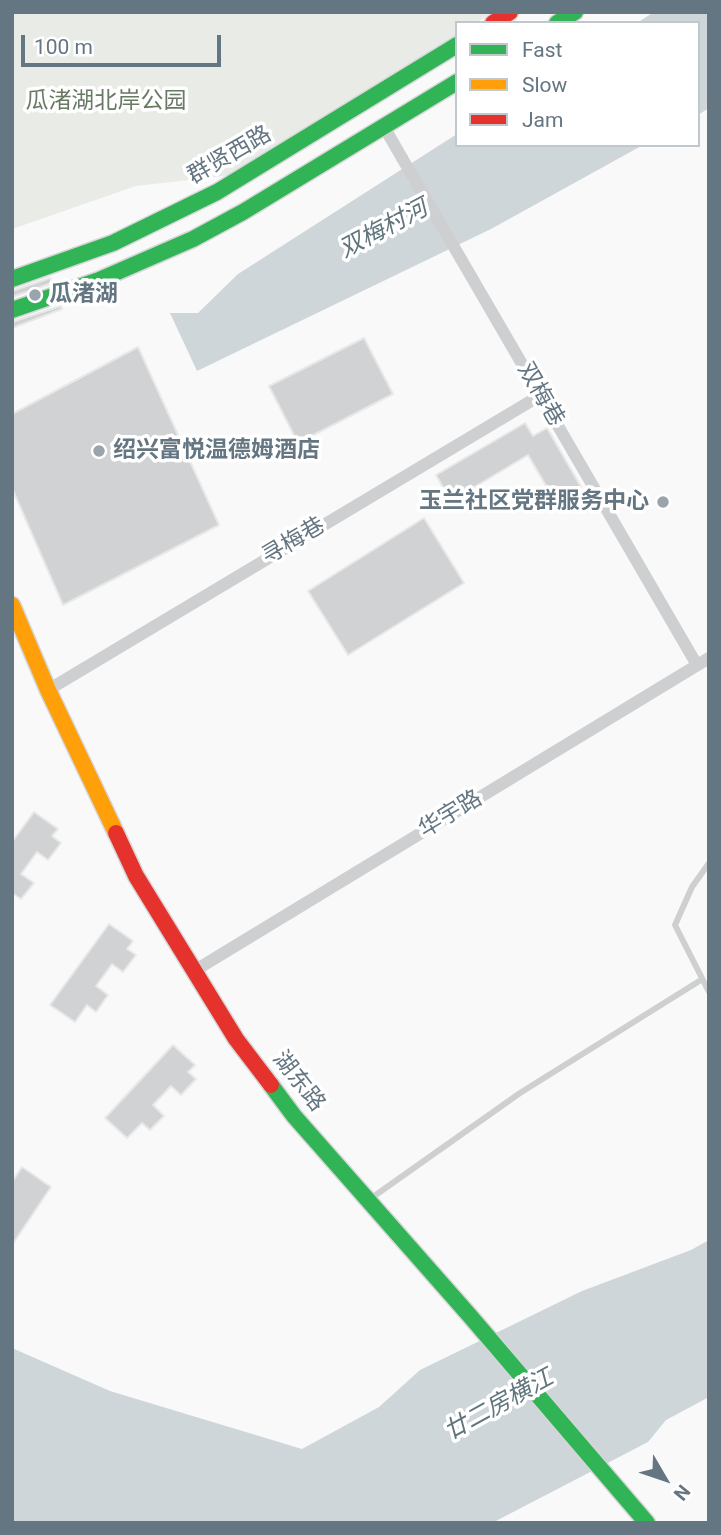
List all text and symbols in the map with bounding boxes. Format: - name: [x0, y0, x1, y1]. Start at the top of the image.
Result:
- scale bar: [24, 21, 224, 65]
- legend: [455, 21, 700, 147]
- text: 100 m: [34, 35, 93, 59]
- text: Fast: [522, 38, 562, 62]
- text: Slow: [522, 73, 567, 97]
- park label: 瓜渚湖北岸公园: [26, 88, 186, 116]
- text: Jam: [522, 108, 563, 132]
- street label: 群贤西路: [183, 121, 277, 191]
- water label: 双梅村河: [335, 195, 433, 265]
- place label: 瓜渚湖: [49, 281, 118, 309]
- marker: 瓜渚湖: [27, 287, 43, 303]
- street label: 双梅巷: [511, 358, 569, 432]
- place label: 绍兴富悦温德姆酒店: [113, 437, 320, 465]
- marker: 绍兴富悦温德姆酒店: [91, 443, 107, 459]
- place label: 玉兰社区党群服务中心: [419, 488, 649, 516]
- marker: 玉兰社区党群服务中心: [655, 494, 671, 510]
- street label: 寻梅巷: [257, 512, 331, 572]
- street label: 华宇路: [414, 785, 488, 845]
- street label: 湖东路: [266, 1046, 330, 1118]
- water label: 廿二房横江: [440, 1364, 558, 1448]
- north arrow: [630, 1444, 700, 1514]
- text: N: [669, 1480, 695, 1505]

